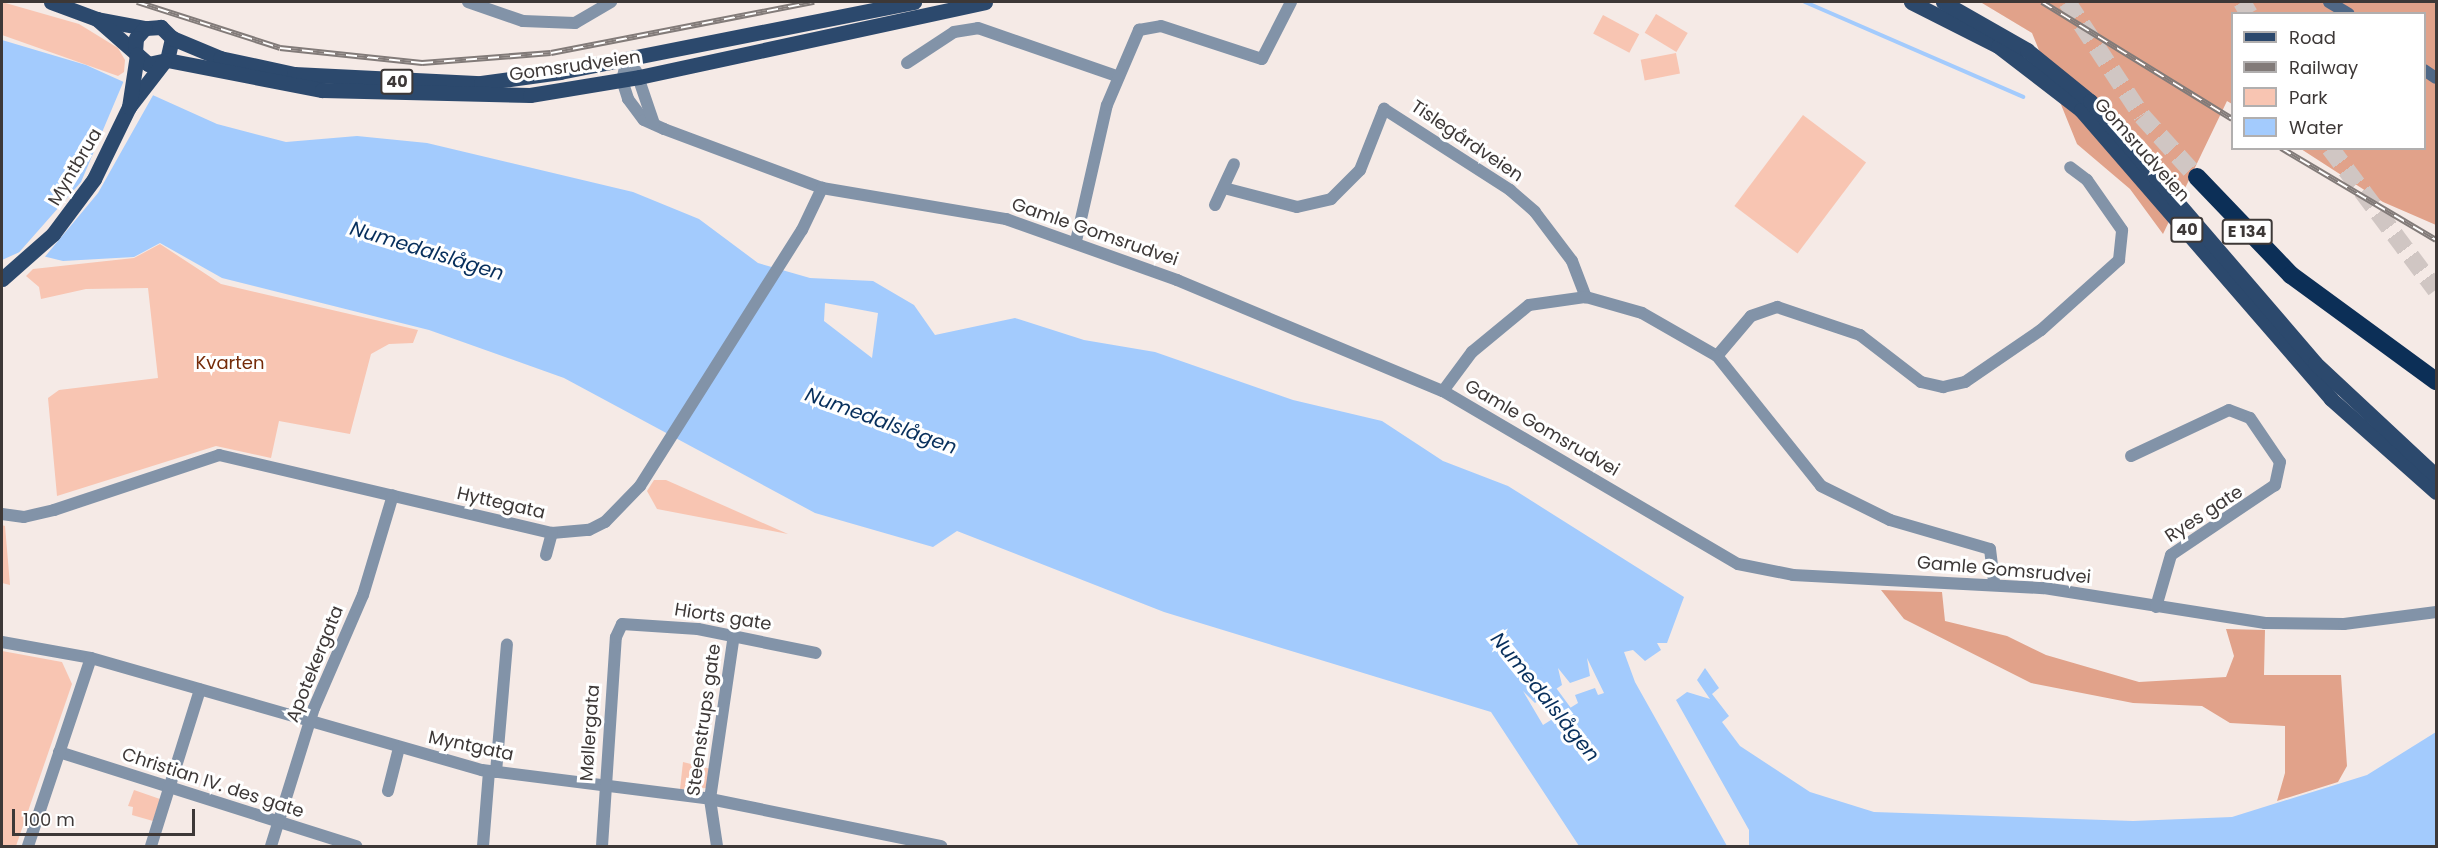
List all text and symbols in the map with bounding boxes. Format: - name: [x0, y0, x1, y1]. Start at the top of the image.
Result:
- legend: [2231, 12, 2426, 150]
- text: Road: [2289, 25, 2336, 50]
- street label: Gomsrudveien: [508, 46, 642, 86]
- text: Railway: [2289, 55, 2358, 80]
- road number: 40: [379, 69, 415, 95]
- text: Park: [2289, 85, 2328, 110]
- street label: Gomsrudveien: [2090, 94, 2194, 206]
- street label: Tislegårdveien: [1407, 95, 1527, 187]
- text: Water: [2289, 115, 2343, 140]
- street label: Myntbrua: [44, 124, 106, 210]
- street label: Gamle Gomsrudvei: [1009, 193, 1181, 271]
- water label: Numedalslågen: [347, 216, 507, 286]
- road number: 40: [2169, 217, 2205, 243]
- road number: E 134: [2222, 219, 2272, 245]
- park label: Kvarten: [196, 352, 264, 374]
- street label: Gamle Gomsrudvei: [1461, 375, 1623, 481]
- water label: Numedalslågen: [802, 382, 960, 460]
- street label: Ryes gate: [2161, 481, 2247, 547]
- street label: Hyttegata: [455, 482, 547, 524]
- street label: Gamle Gomsrudvei: [1916, 552, 2092, 588]
- street label: Hiorts gate: [673, 599, 773, 635]
- street label: Apotekergata: [282, 603, 348, 725]
- water label: Numedalslågen: [1486, 628, 1604, 766]
- street label: Steenstrups gate: [683, 642, 725, 798]
- street label: Møllergata: [576, 684, 604, 782]
- street label: Myntgata: [426, 726, 516, 766]
- street label: Christian IV. des gate: [119, 743, 307, 823]
- scale bar: [15, 797, 198, 835]
- text: 100 m: [23, 807, 75, 832]

